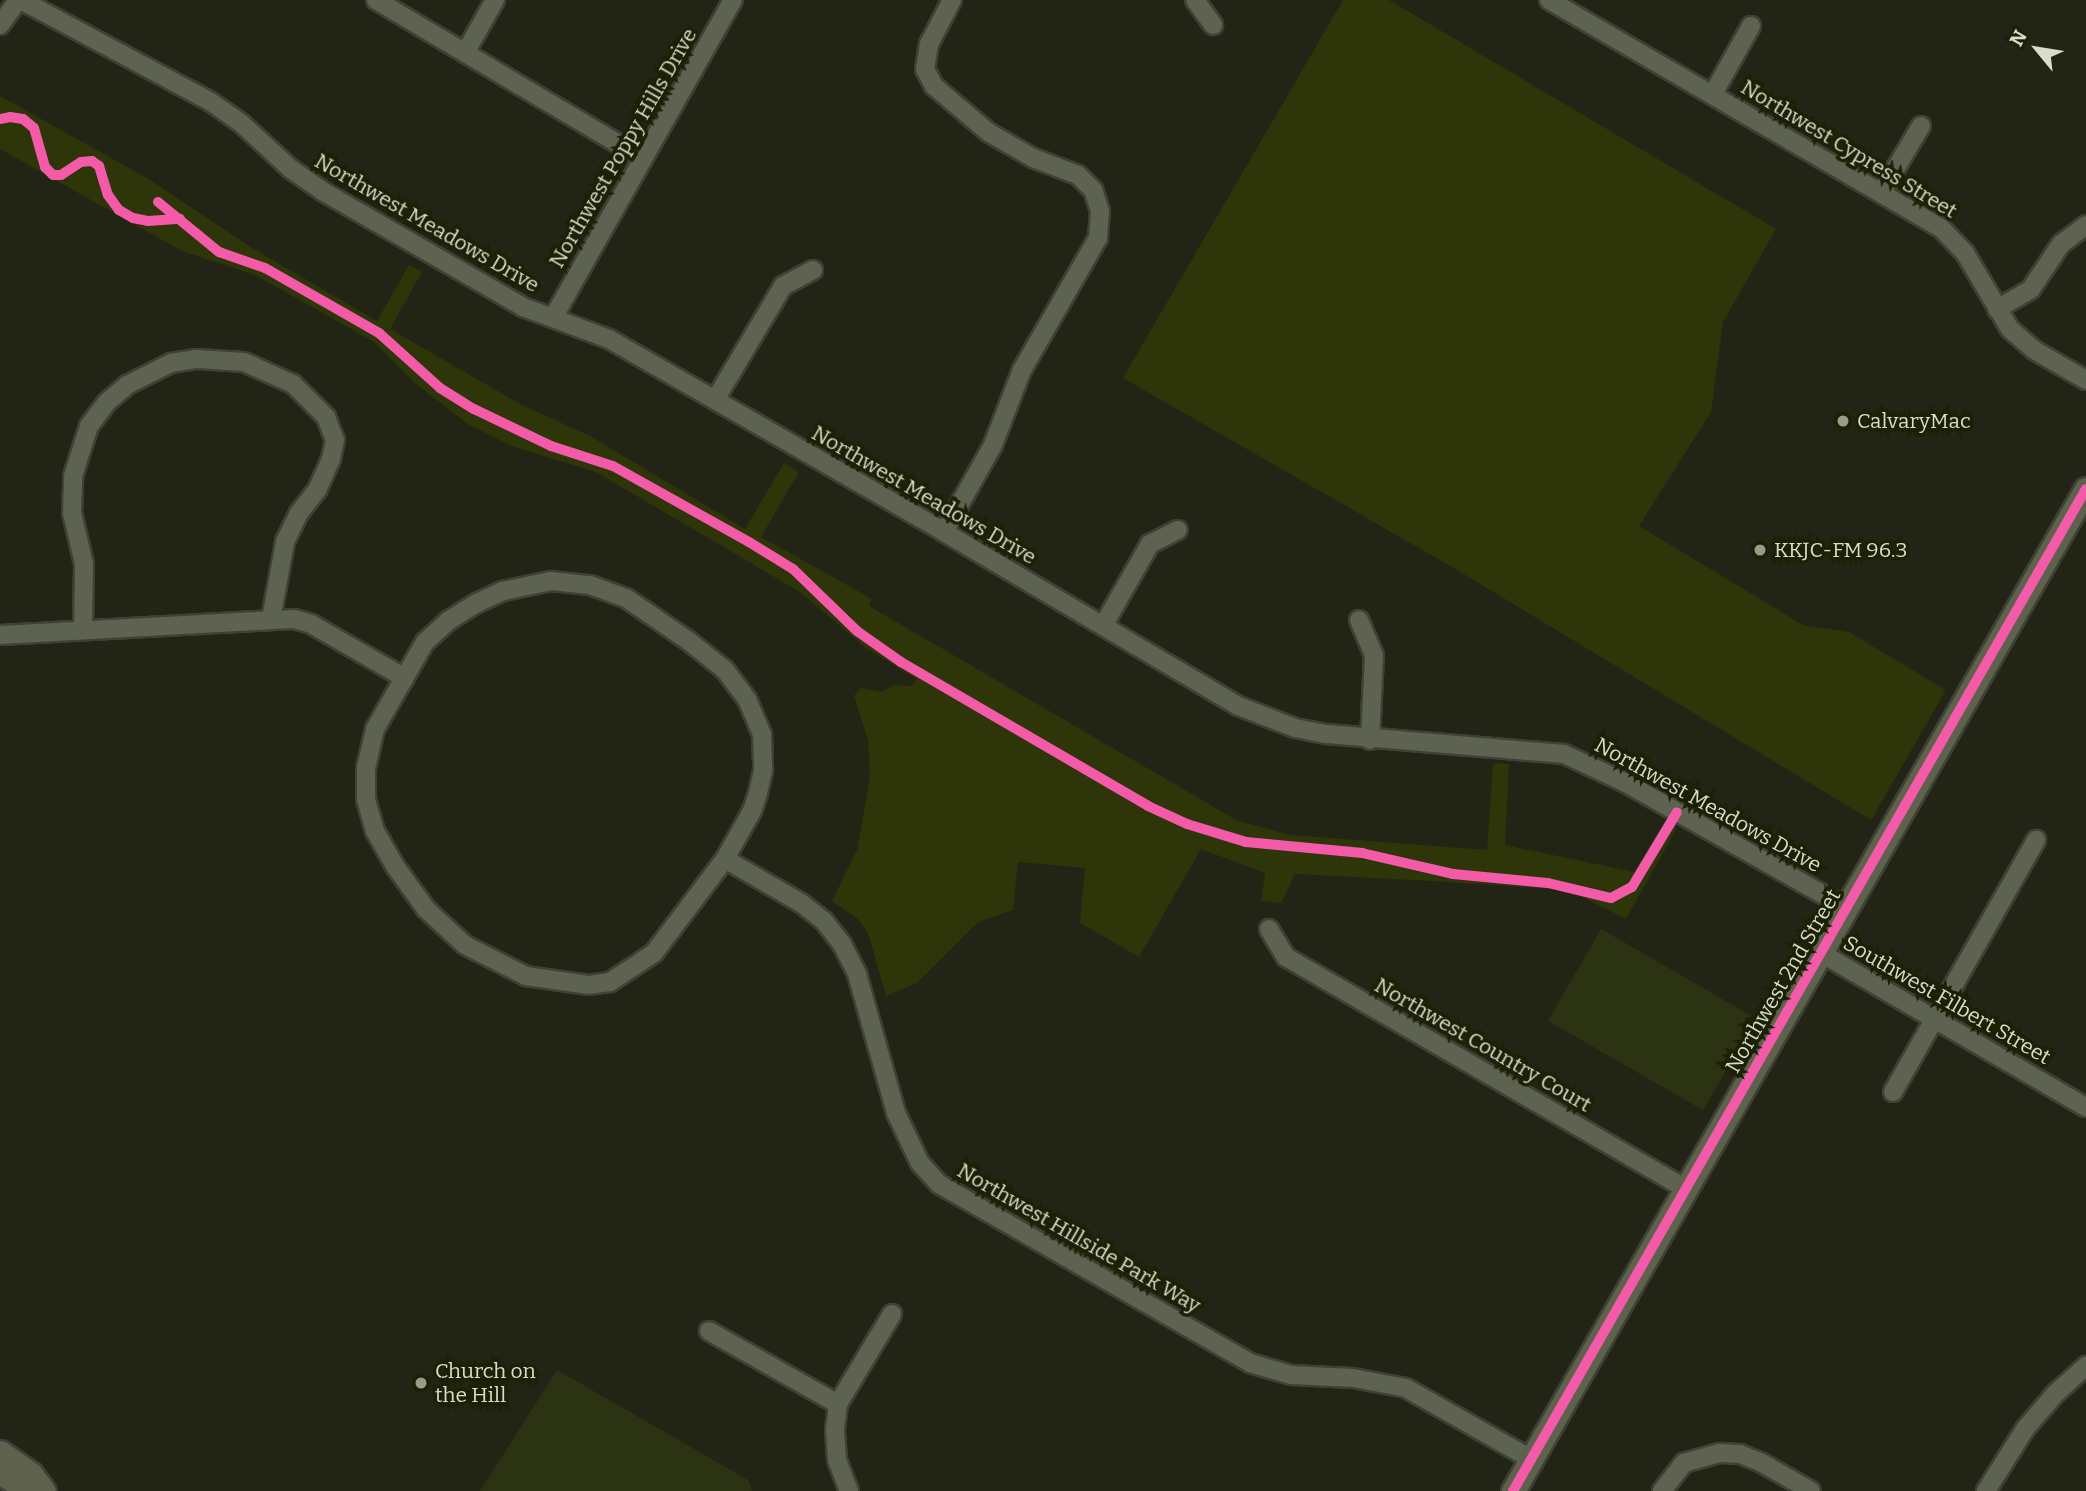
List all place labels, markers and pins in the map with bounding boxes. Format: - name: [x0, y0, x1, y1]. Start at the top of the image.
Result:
- place label: CalvaryMac: [1857, 408, 1971, 434]
- marker: CalvaryMac: [1835, 413, 1851, 429]
- place label: KKJC-FM 96.3: [1774, 537, 1907, 563]
- marker: KKJC-FM 96.3: [1752, 542, 1768, 558]
- place label: Church on the Hill: [435, 1358, 536, 1408]
- marker: Church on the Hill: [413, 1375, 429, 1391]

